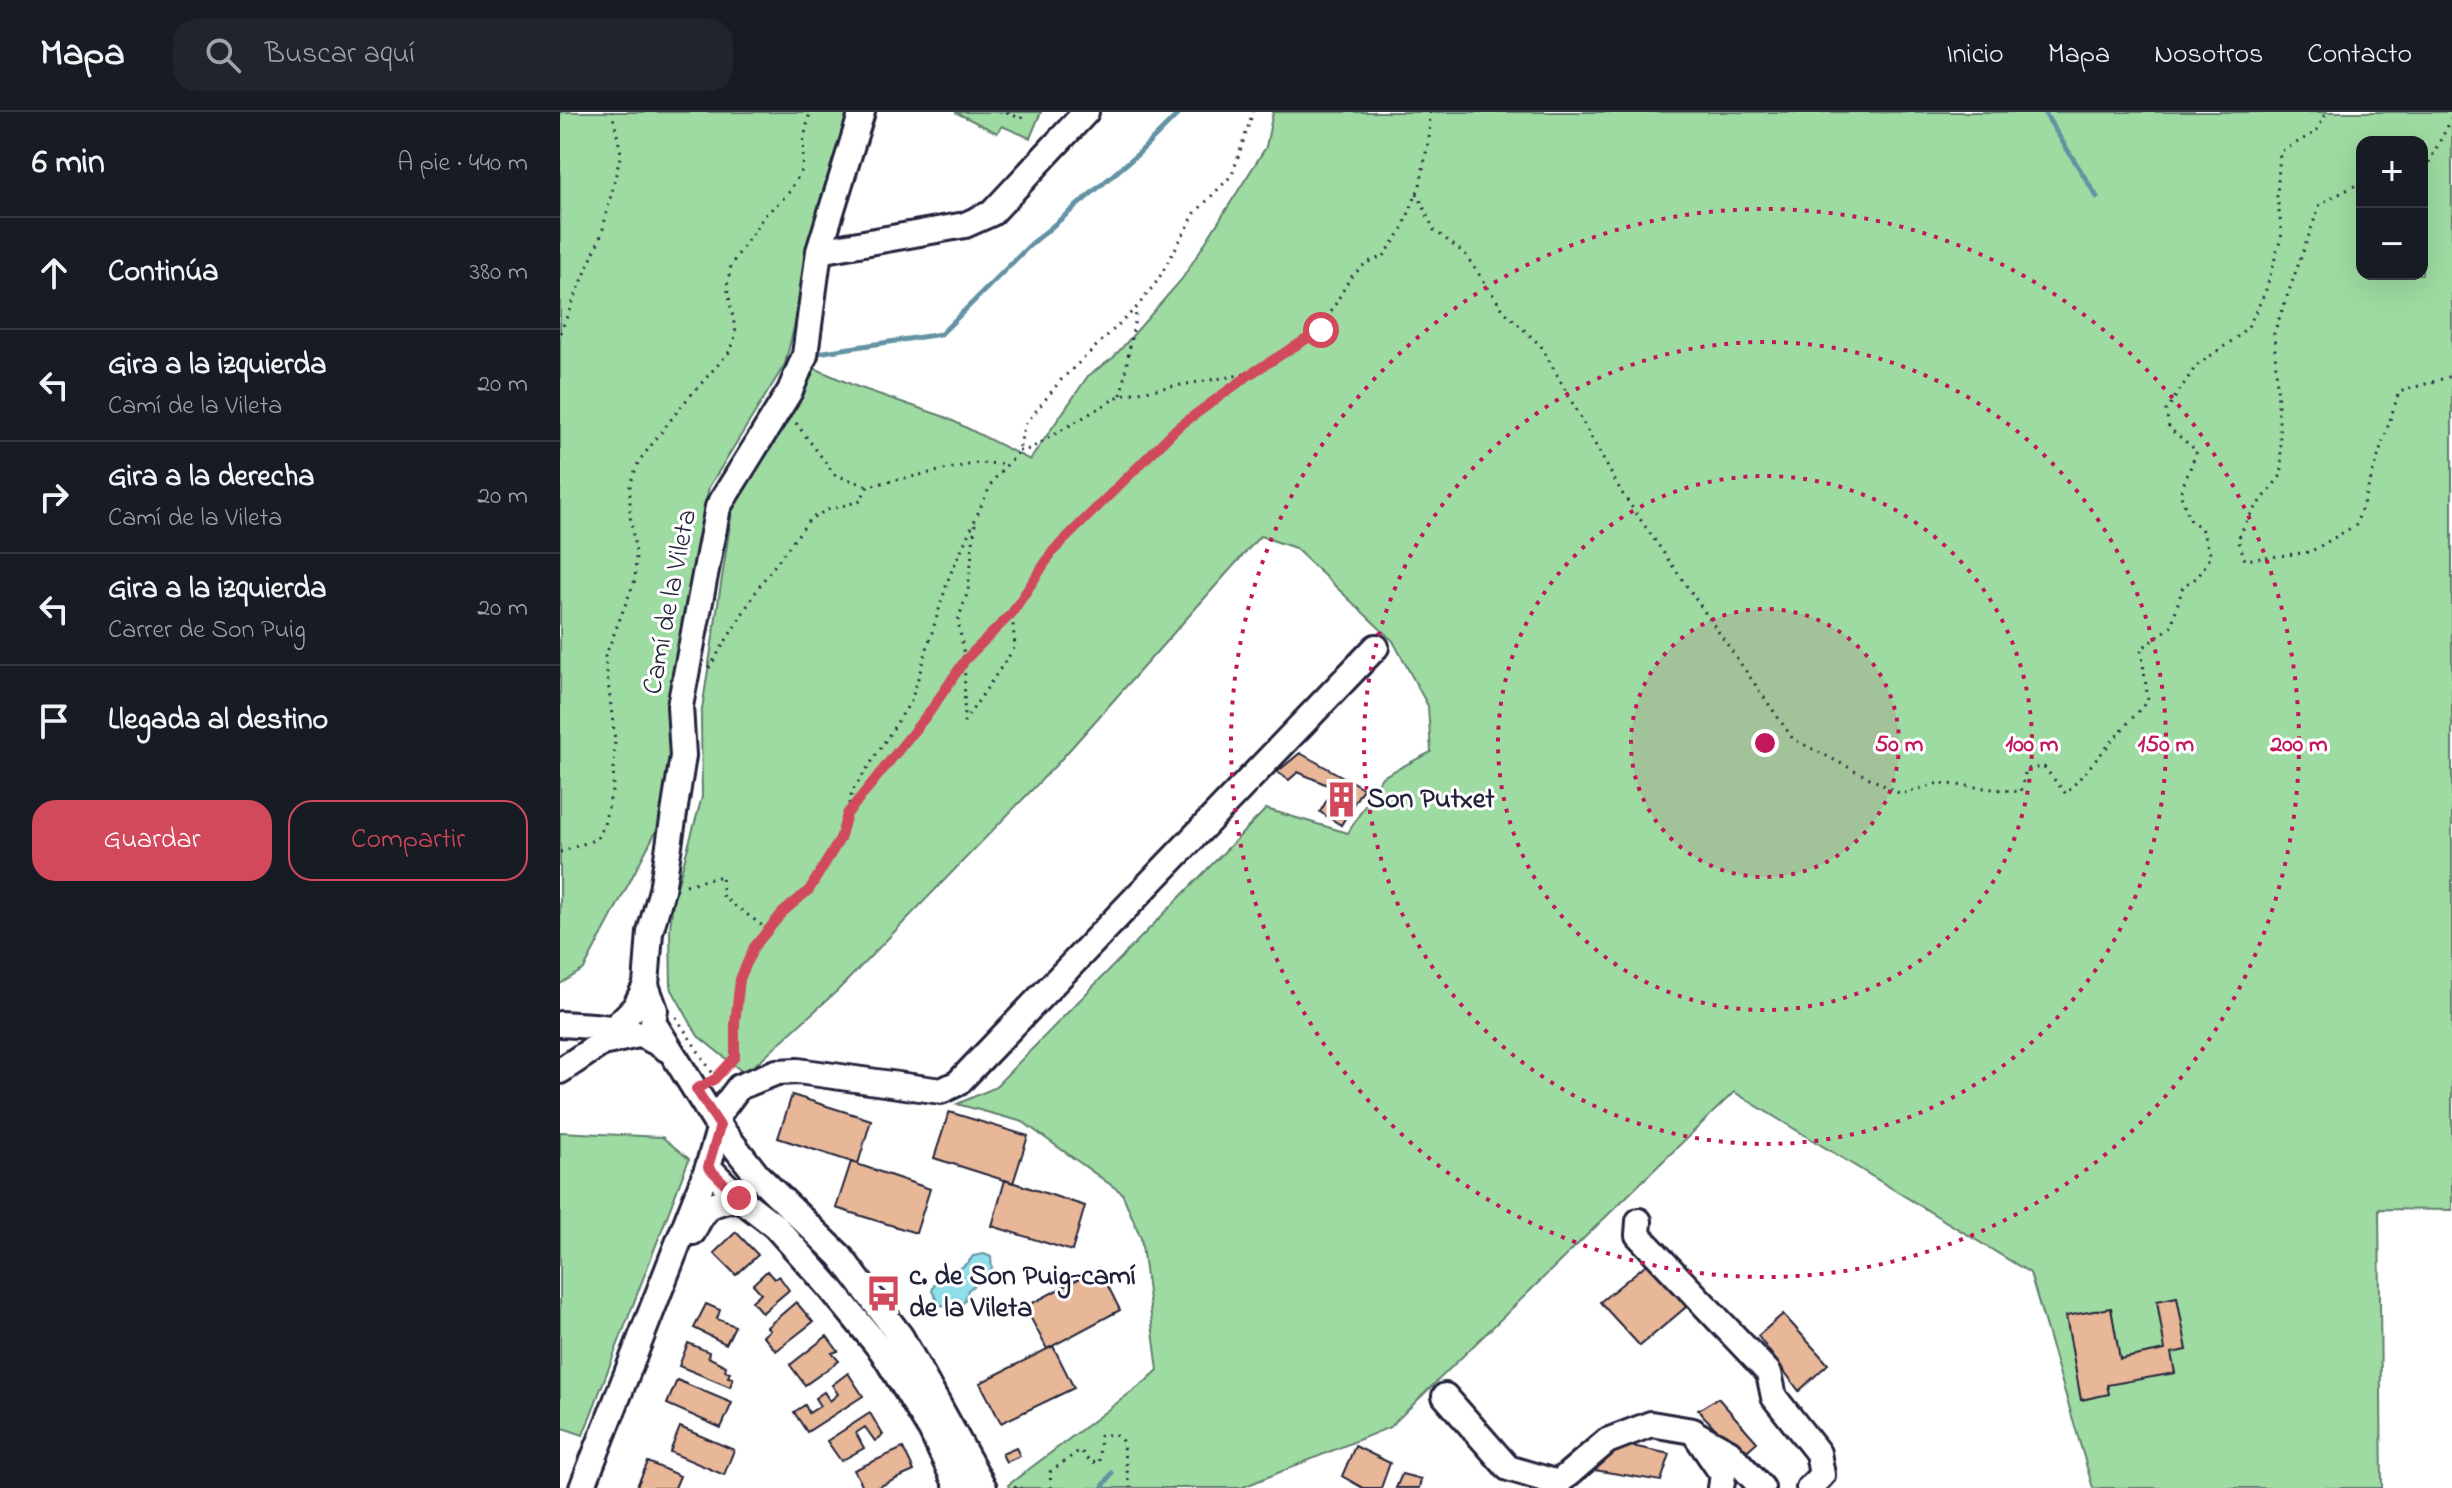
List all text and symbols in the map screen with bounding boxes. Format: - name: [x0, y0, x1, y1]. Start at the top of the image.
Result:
- search box: [173, 19, 733, 91]
- text: Mapa: [40, 27, 125, 83]
- icon: search: [201, 33, 245, 77]
- text: Buscar aquí: [265, 33, 415, 77]
- text: Inicio: [1946, 35, 2004, 76]
- text: Mapa: [2048, 35, 2110, 76]
- text: Nosotros: [2154, 35, 2263, 76]
- text: Contacto: [2307, 35, 2412, 76]
- map controls: [2356, 136, 2428, 280]
- button: +: [2356, 136, 2428, 208]
- text: 6 min: [32, 139, 105, 189]
- text: A pie · 440 m: [397, 145, 528, 183]
- button: −: [2356, 208, 2428, 280]
- icon: ahead: [32, 251, 76, 295]
- text: Continúa: [108, 251, 218, 295]
- text: 380 m: [470, 254, 528, 292]
- route start: [1303, 312, 1339, 348]
- text: Gira a la izquierda: [108, 344, 326, 388]
- icon: left: [32, 363, 76, 407]
- text: 20 m: [477, 366, 528, 404]
- text: Camí de la Vileta: [108, 388, 282, 426]
- text: Gira a la derecha: [108, 456, 314, 500]
- icon: right: [32, 475, 76, 519]
- text: 20 m: [477, 478, 528, 516]
- text: Camí de la Vileta: [108, 500, 282, 538]
- street label: Camí de la Vileta: [633, 506, 709, 698]
- text: Gira a la izquierda: [108, 568, 326, 612]
- icon: left: [32, 587, 76, 631]
- text: 20 m: [477, 590, 528, 628]
- text: Carrer de Son Puig: [108, 612, 306, 650]
- icon: arrive: [32, 699, 76, 743]
- text: Llegada al destino: [108, 699, 328, 743]
- text: 50 m: [1875, 728, 1924, 763]
- text: 100 m: [2006, 728, 2059, 763]
- text: 150 m: [2138, 728, 2195, 763]
- text: 200 m: [2269, 728, 2328, 763]
- centre of rings: [1751, 729, 1779, 757]
- place label: Son Putxet: [1367, 780, 1495, 821]
- building icon: Son Putxet: [1322, 781, 1360, 819]
- button: Guardar: [32, 800, 272, 881]
- button: Compartir: [288, 800, 528, 881]
- route end: [721, 1180, 757, 1216]
- place label: c. de Son Puig-camí de la Vileta: [909, 1257, 1136, 1330]
- bus stop icon: c. de Son Puig-camí de la Vileta: [864, 1274, 902, 1312]

